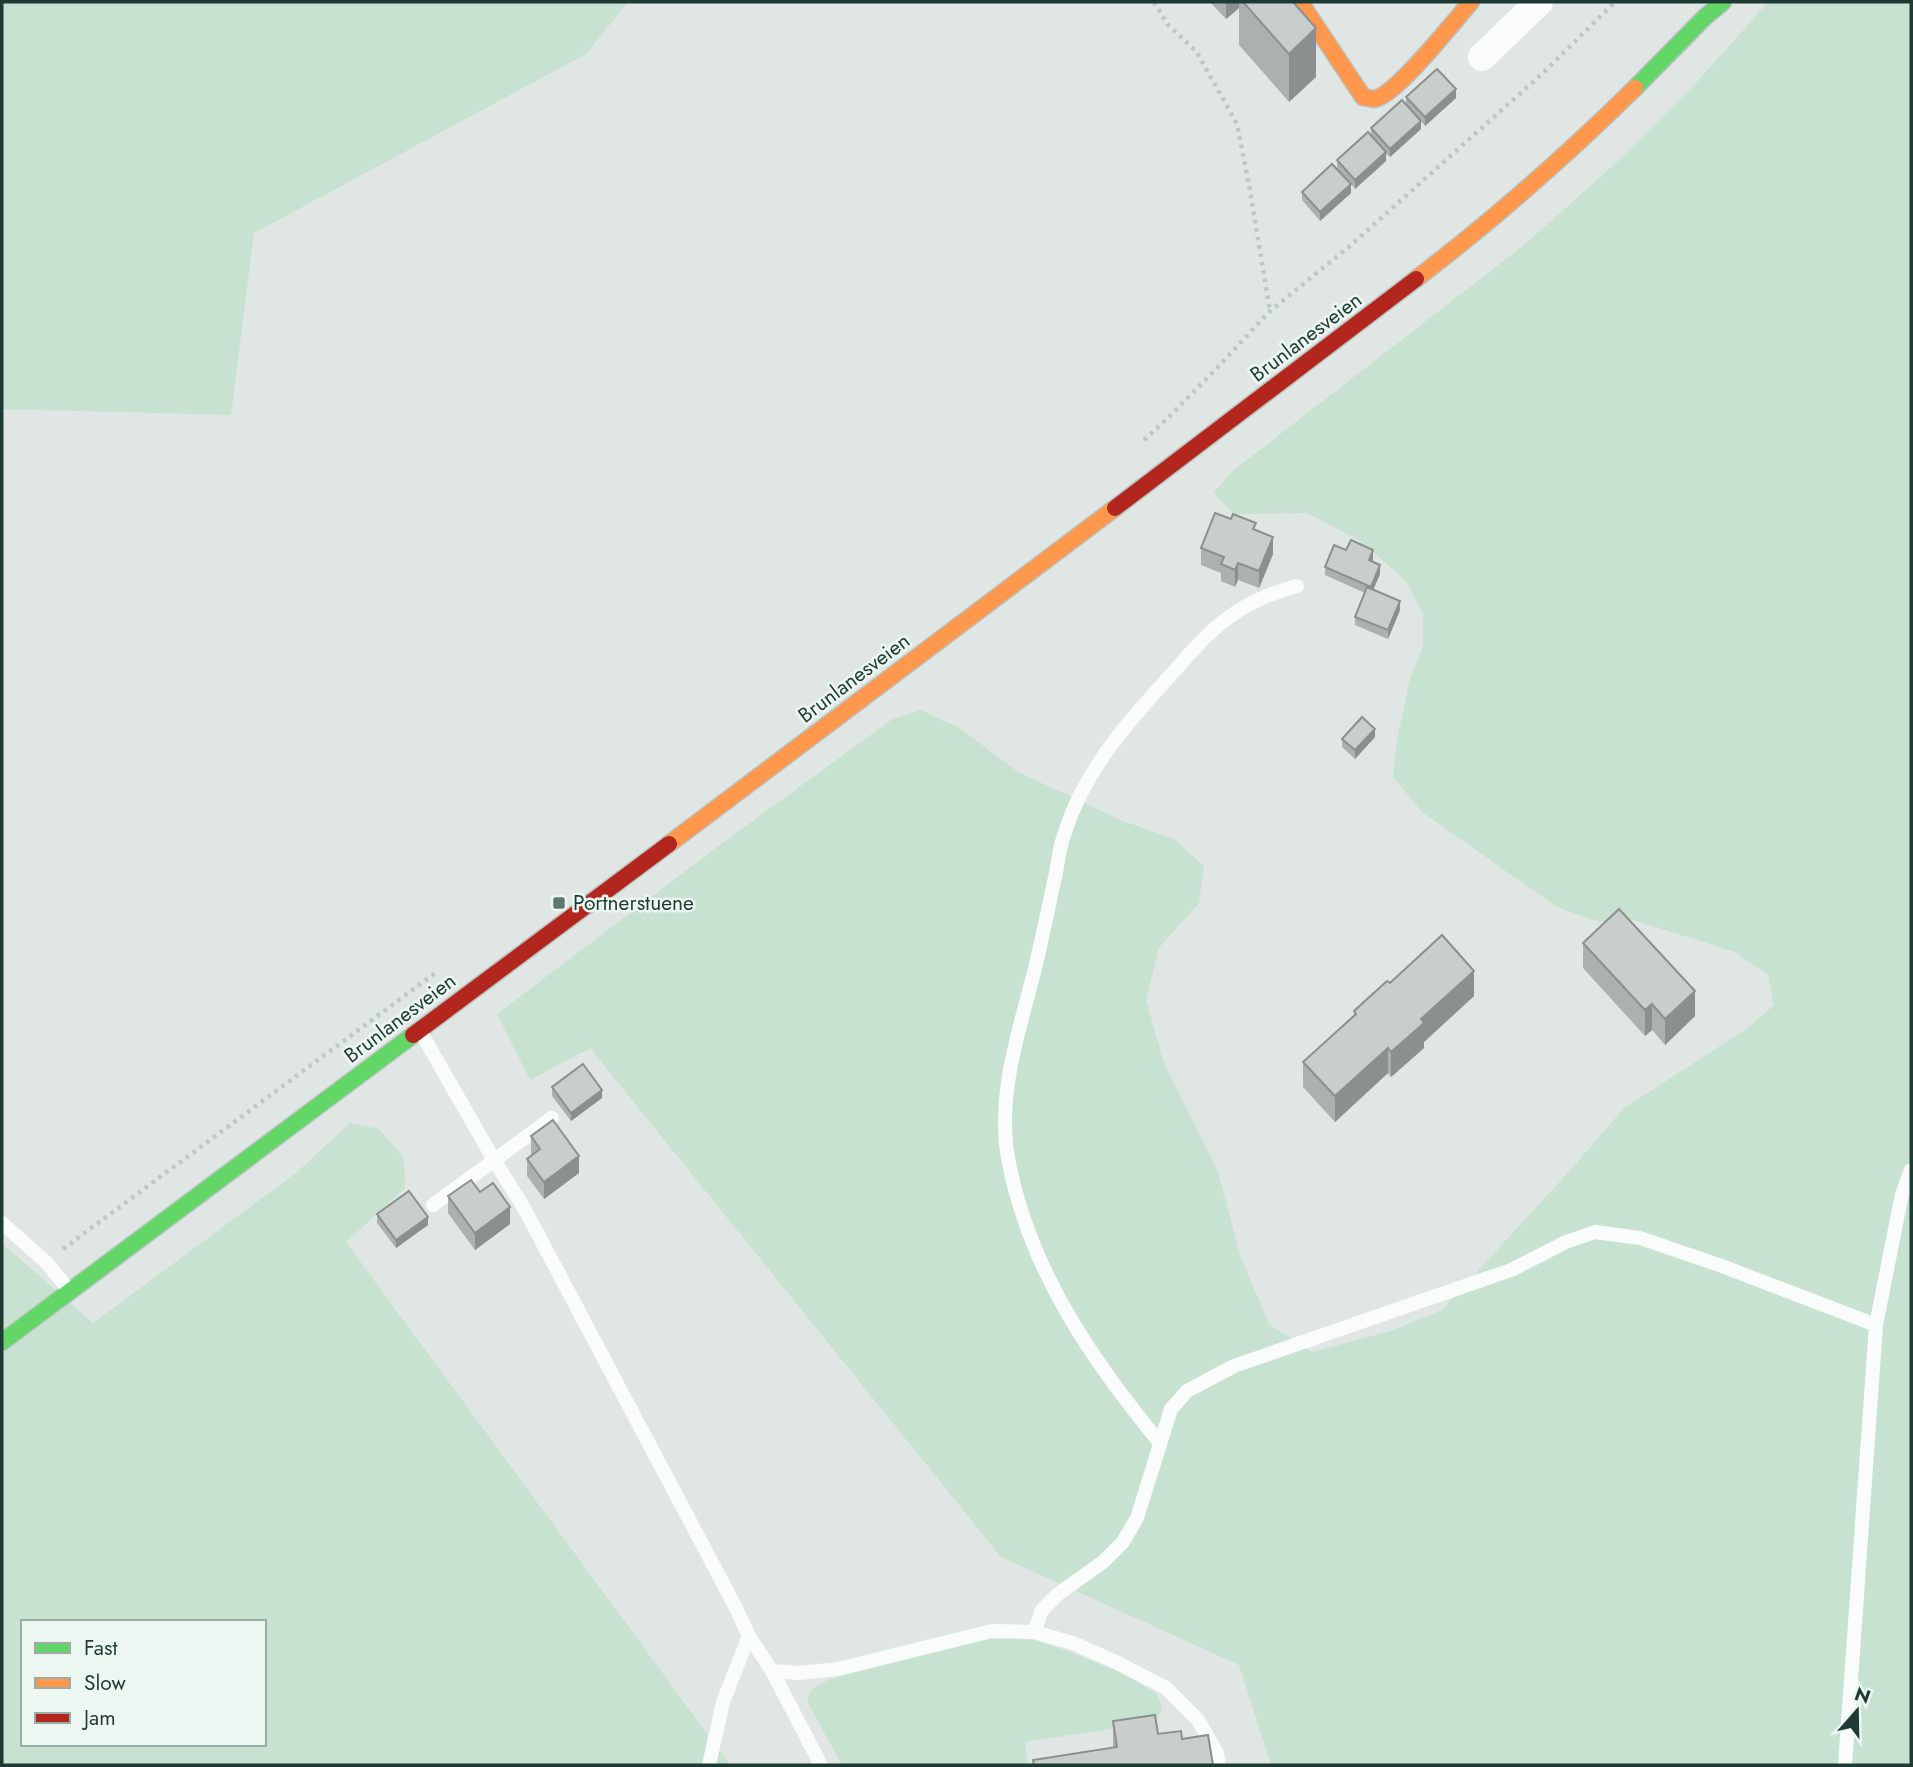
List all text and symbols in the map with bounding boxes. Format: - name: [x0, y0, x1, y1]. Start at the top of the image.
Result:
- street label: Brunlanesveien: [1244, 285, 1368, 389]
- street label: Brunlanesveien: [792, 626, 916, 730]
- place label: Portnerstuene: [573, 888, 694, 918]
- marker: Portnerstuene: [551, 895, 567, 911]
- street label: Brunlanesveien: [338, 966, 462, 1070]
- legend: [21, 1620, 266, 1746]
- text: Fast: [84, 1633, 117, 1663]
- text: Slow: [84, 1668, 126, 1698]
- north arrow: [1822, 1676, 1892, 1746]
- text: N: [1851, 1680, 1874, 1711]
- text: Jam: [81, 1703, 116, 1733]

